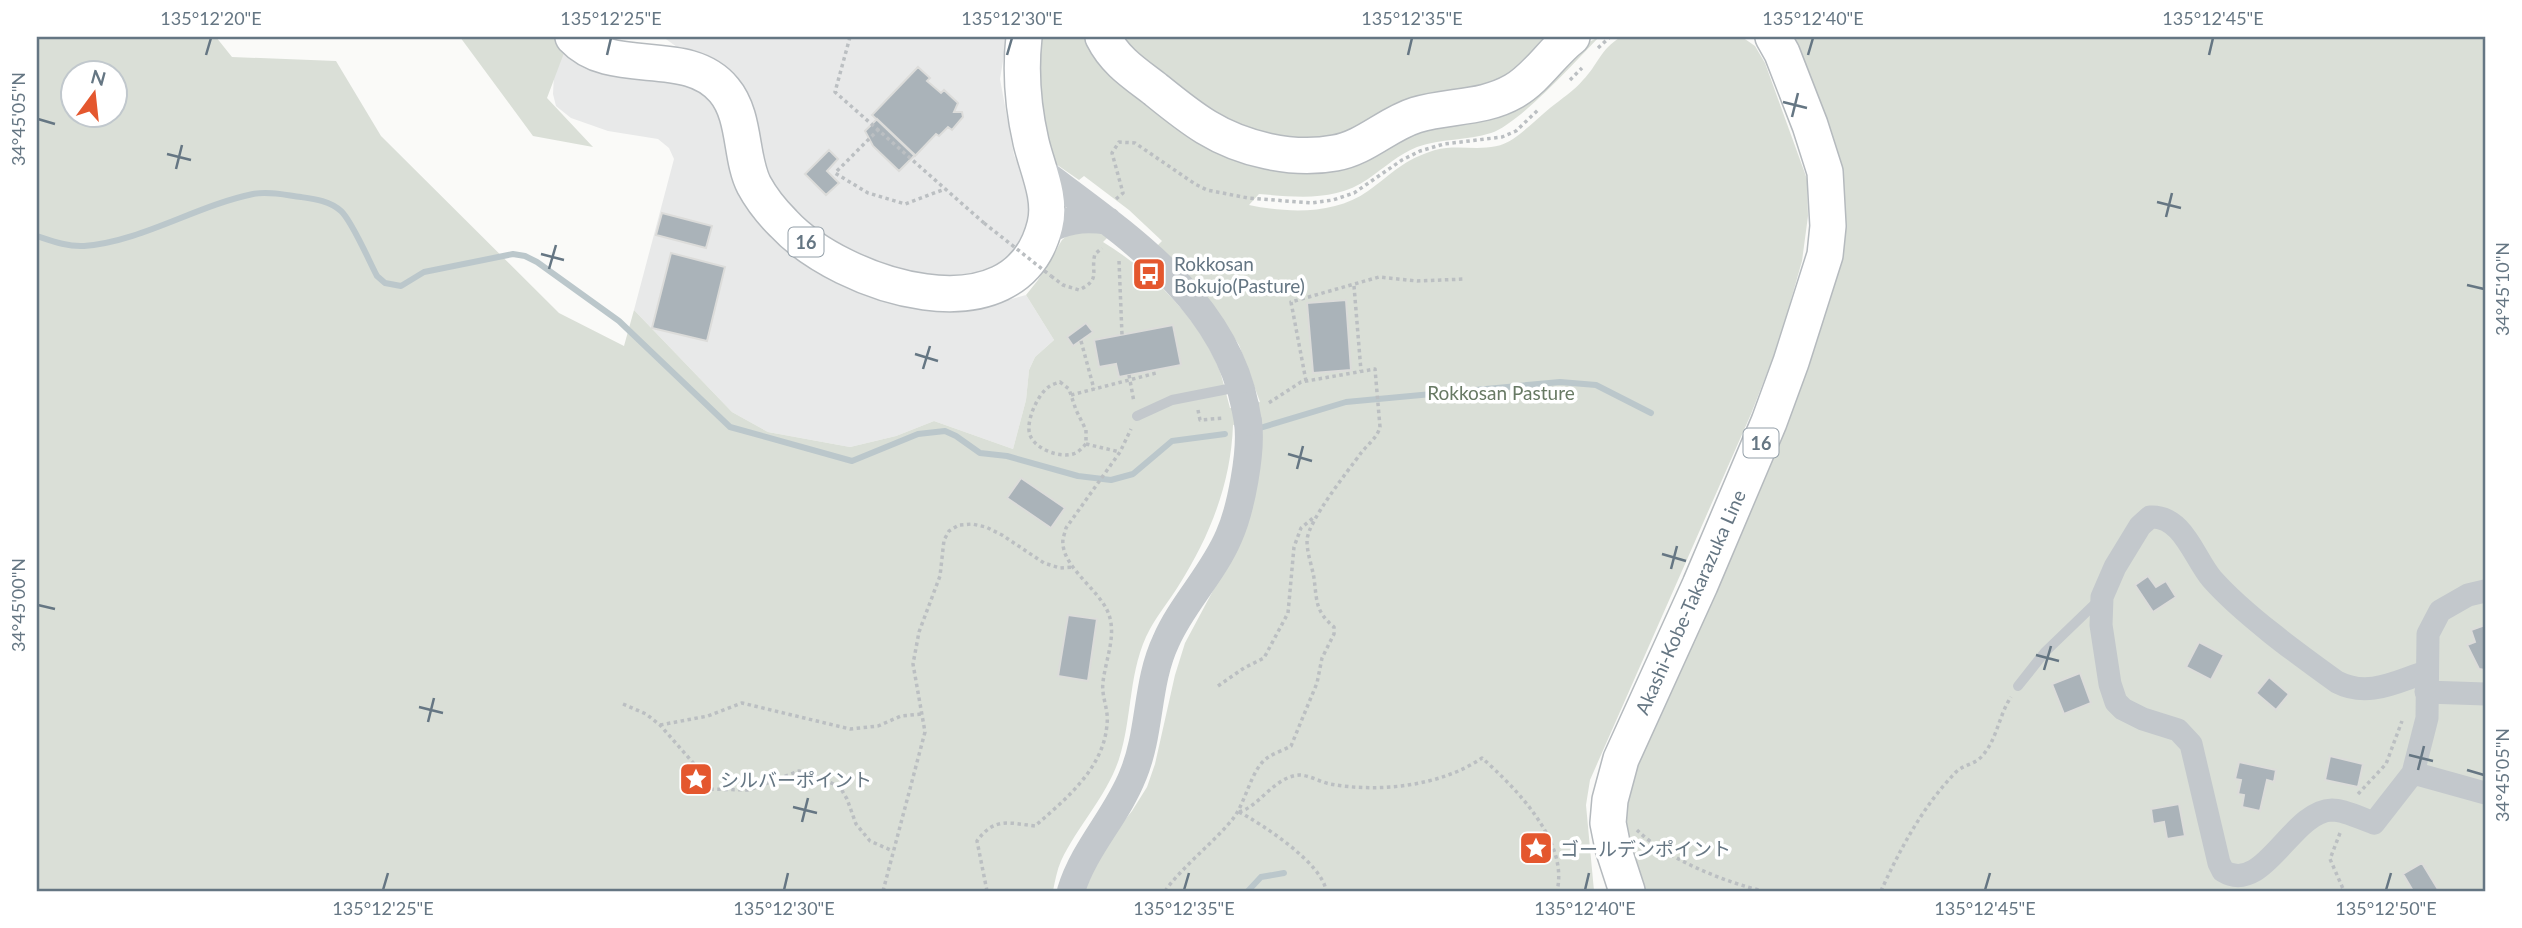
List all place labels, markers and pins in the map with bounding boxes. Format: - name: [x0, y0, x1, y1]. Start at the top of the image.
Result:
- place label: Rokkosan Bokujo(Pasture): [1174, 252, 1305, 297]
- bus stop icon: Rokkosan Bokujo(Pasture): [1130, 255, 1168, 293]
- place icon: シルバーポイント: [677, 760, 715, 798]
- place label: シルバーポイント: [720, 768, 872, 791]
- place icon: ゴールデンポイント: [1517, 829, 1555, 867]
- place label: ゴールデンポイント: [1560, 837, 1731, 860]

